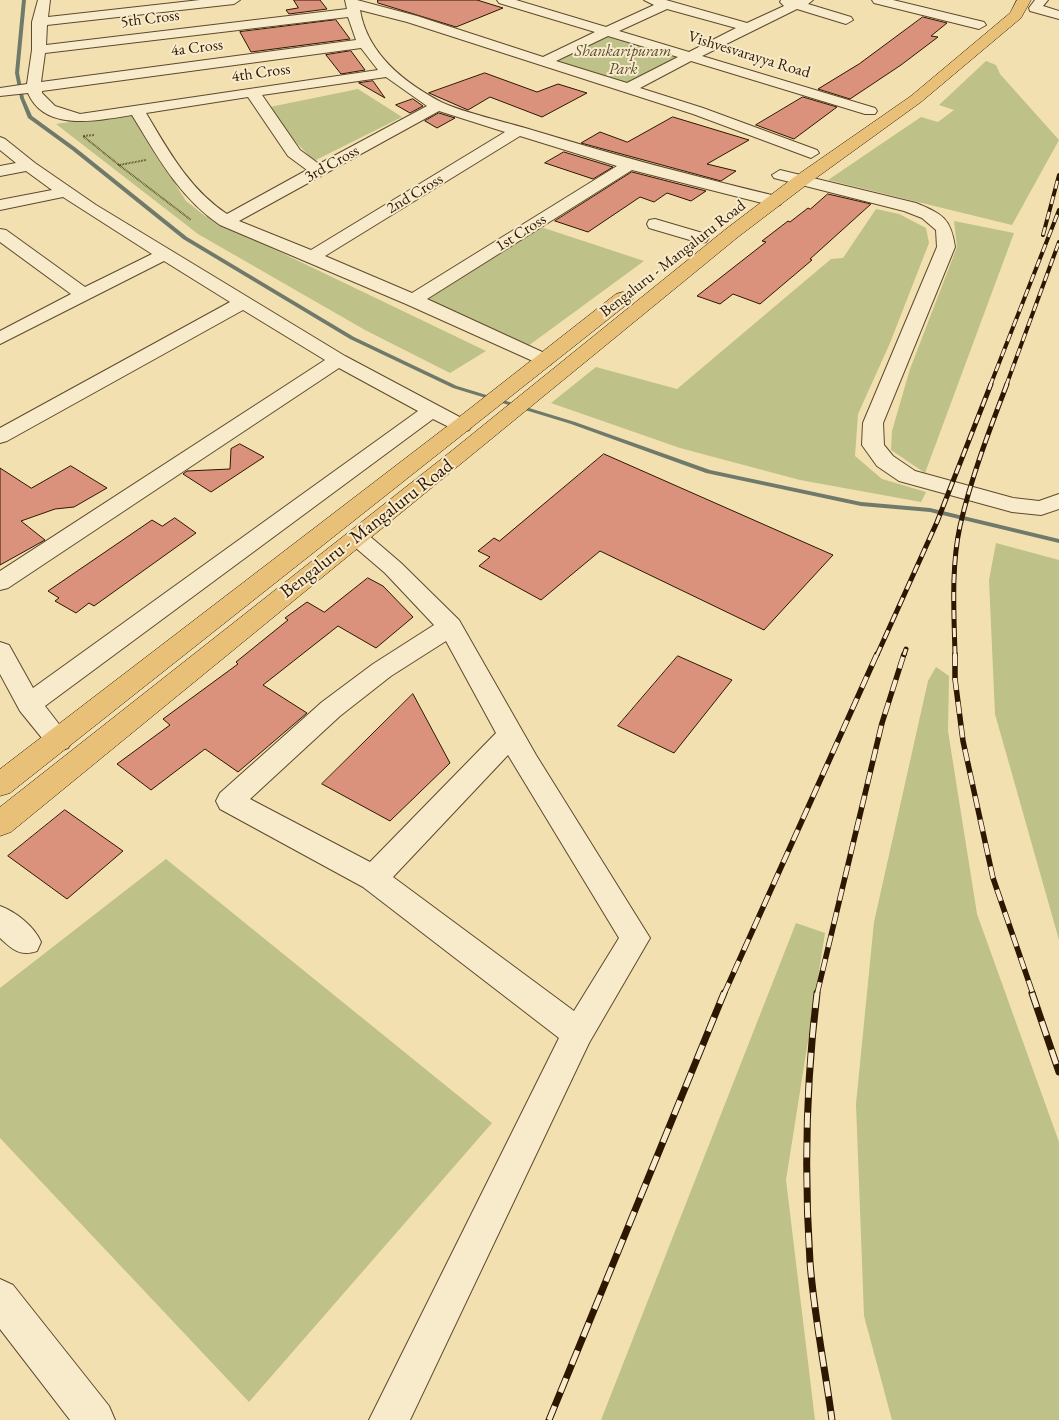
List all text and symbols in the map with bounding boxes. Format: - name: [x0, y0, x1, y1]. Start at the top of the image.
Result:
- street label: 5th Cross: [119, 6, 181, 32]
- street label: Vishvesvarayya Road: [685, 27, 813, 83]
- street label: 4a Cross: [170, 35, 224, 61]
- park label: Shankaripuram Park: [575, 42, 671, 80]
- street label: 4th Cross: [230, 59, 292, 87]
- street label: 3rd Cross: [301, 141, 363, 187]
- street label: 2nd Cross: [383, 170, 447, 218]
- street label: Bengaluru - Mangaluru Road: [596, 196, 750, 322]
- street label: 1st Cross: [492, 210, 550, 256]
- street label: Bengaluru - Mangaluru Road: [276, 454, 458, 604]

